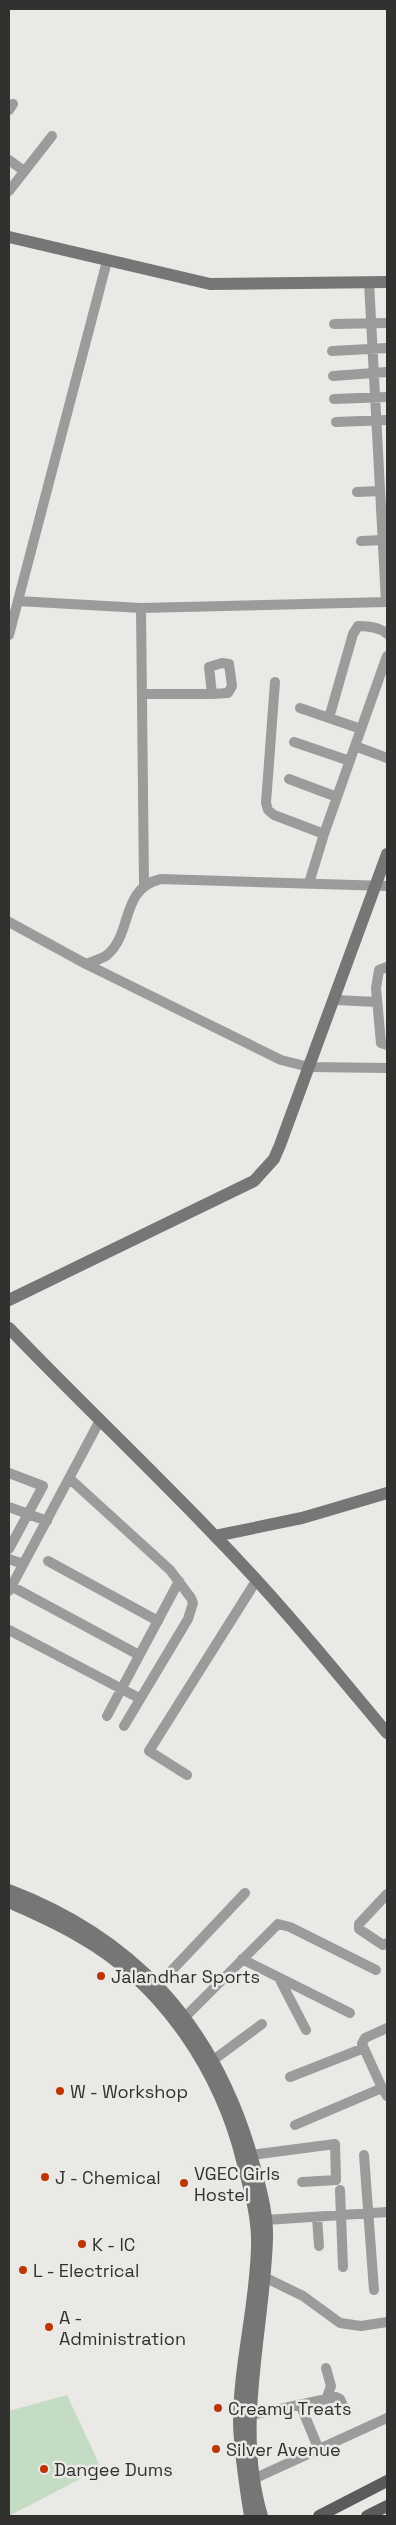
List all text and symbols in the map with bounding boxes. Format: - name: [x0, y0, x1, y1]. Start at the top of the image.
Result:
- place label: Jalandhar Sports: [111, 1965, 260, 1988]
- marker: Jalandhar Sports: [95, 1970, 107, 1982]
- place label: W - Workshop: [70, 2080, 188, 2103]
- marker: W - Workshop: [54, 2085, 66, 2097]
- place label: VGEC Girls Hostel: [194, 2162, 280, 2206]
- place label: J - Chemical: [55, 2166, 161, 2189]
- marker: J - Chemical: [39, 2171, 51, 2183]
- marker: VGEC Girls Hostel: [178, 2177, 190, 2189]
- place label: K - IC: [92, 2233, 135, 2256]
- marker: K - IC: [76, 2238, 88, 2250]
- place label: L - Electrical: [33, 2259, 139, 2282]
- marker: L - Electrical: [17, 2264, 29, 2276]
- place label: A - Administration: [59, 2306, 186, 2350]
- marker: A - Administration: [43, 2321, 55, 2333]
- place label: Creamy Treats: [228, 2397, 351, 2420]
- marker: Creamy Treats: [212, 2402, 224, 2414]
- place label: Silver Avenue: [226, 2438, 341, 2461]
- marker: Silver Avenue: [210, 2443, 222, 2455]
- place label: Dangee Dums: [54, 2458, 173, 2481]
- marker: Dangee Dums: [38, 2463, 50, 2475]

